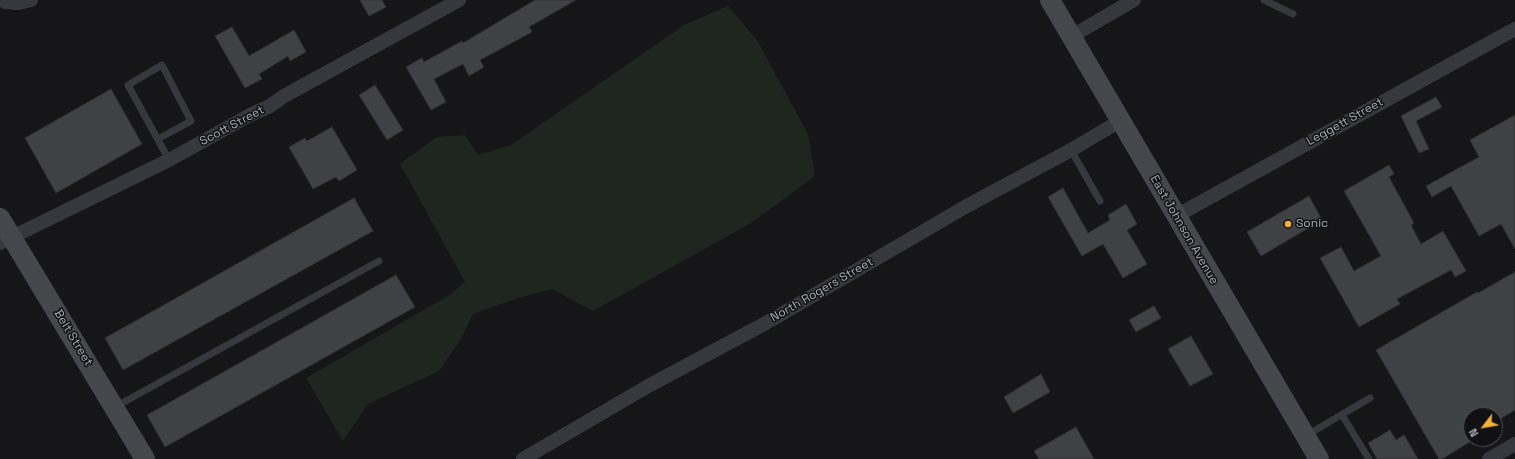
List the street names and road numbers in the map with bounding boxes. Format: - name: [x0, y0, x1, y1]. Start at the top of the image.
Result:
- street label: Leggett Street: [1304, 95, 1386, 149]
- street label: Scott Street: [197, 103, 267, 149]
- street label: East Johnson Avenue: [1147, 173, 1221, 287]
- street label: North Rogers Street: [768, 255, 876, 325]
- street label: Belt Street: [51, 307, 95, 369]

